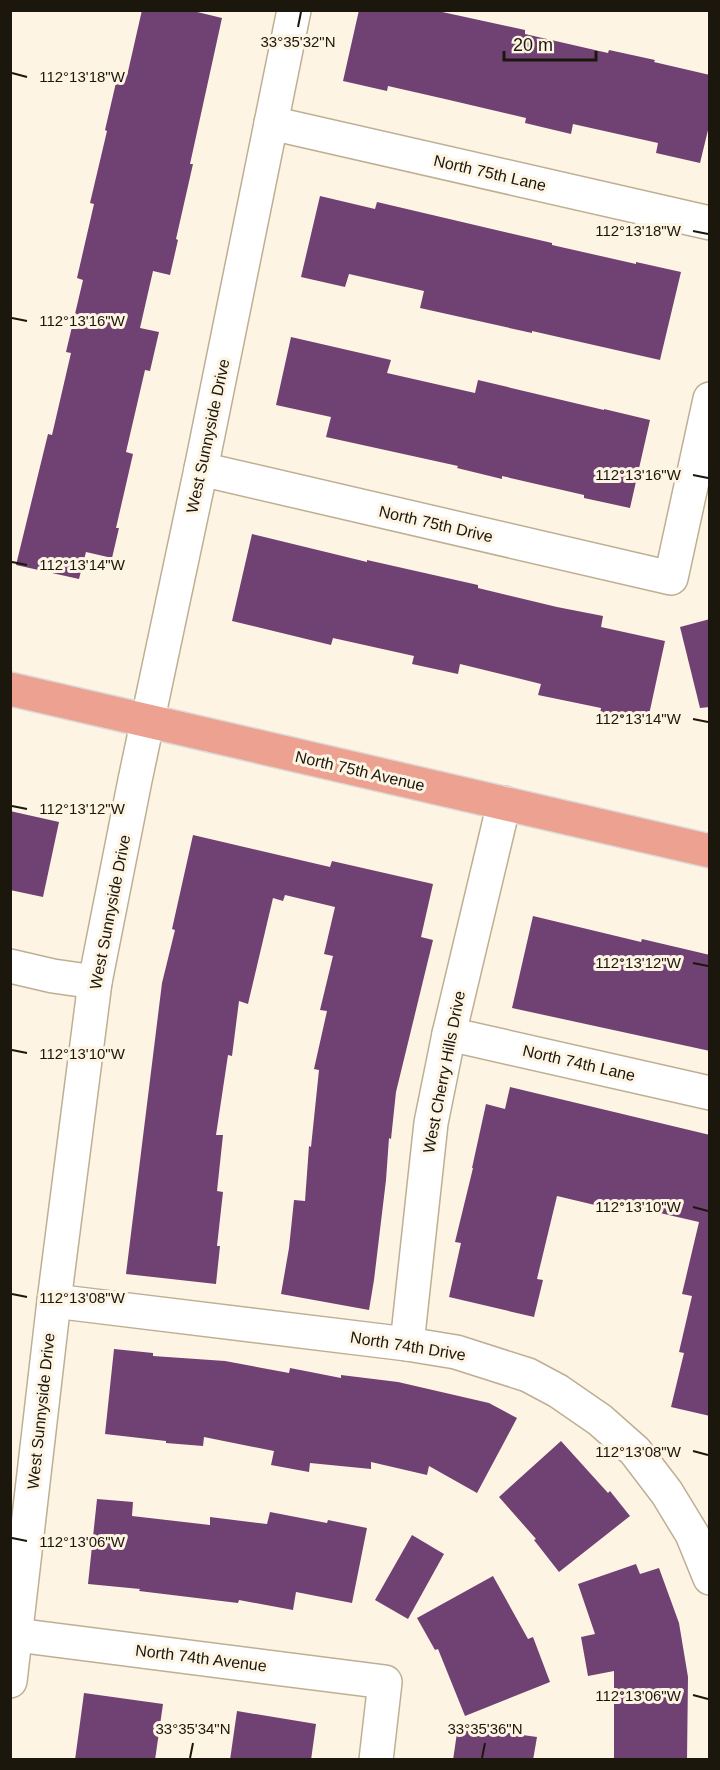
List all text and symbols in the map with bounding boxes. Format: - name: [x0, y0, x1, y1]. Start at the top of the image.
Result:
- scale bar: [504, 24, 596, 62]
- text: 33°35'32"N: [260, 33, 336, 50]
- text: 20 m: [513, 35, 553, 55]
- text: 112°13'18"W: [39, 68, 126, 85]
- street label: North 75th Lane: [432, 152, 548, 194]
- text: 112°13'18"W: [595, 222, 682, 239]
- text: 112°13'16"W: [39, 312, 126, 329]
- street label: West Sunnyside Drive: [183, 357, 233, 515]
- text: 112°13'16"W: [595, 466, 682, 483]
- street label: North 75th Drive: [377, 503, 495, 545]
- text: 112°13'14"W: [39, 556, 126, 573]
- text: 112°13'14"W: [595, 710, 682, 727]
- street label: North 75th Avenue: [294, 748, 426, 794]
- text: 112°13'12"W: [39, 800, 126, 817]
- street label: West Sunnyside Drive: [87, 833, 133, 991]
- text: 112°13'12"W: [595, 954, 682, 971]
- street label: West Cherry Hills Drive: [420, 989, 468, 1155]
- street label: North 74th Lane: [521, 1042, 637, 1084]
- text: 112°13'10"W: [39, 1045, 126, 1062]
- text: 112°13'10"W: [595, 1198, 682, 1215]
- text: 112°13'08"W: [39, 1289, 126, 1306]
- street label: North 74th Drive: [349, 1328, 467, 1364]
- street label: West Sunnyside Drive: [24, 1332, 58, 1490]
- text: 112°13'08"W: [595, 1443, 682, 1460]
- text: 112°13'06"W: [39, 1533, 126, 1550]
- street label: North 74th Avenue: [134, 1642, 268, 1675]
- text: 112°13'06"W: [595, 1687, 682, 1704]
- text: 33°35'34"N: [155, 1720, 231, 1737]
- text: 33°35'36"N: [447, 1720, 523, 1737]

